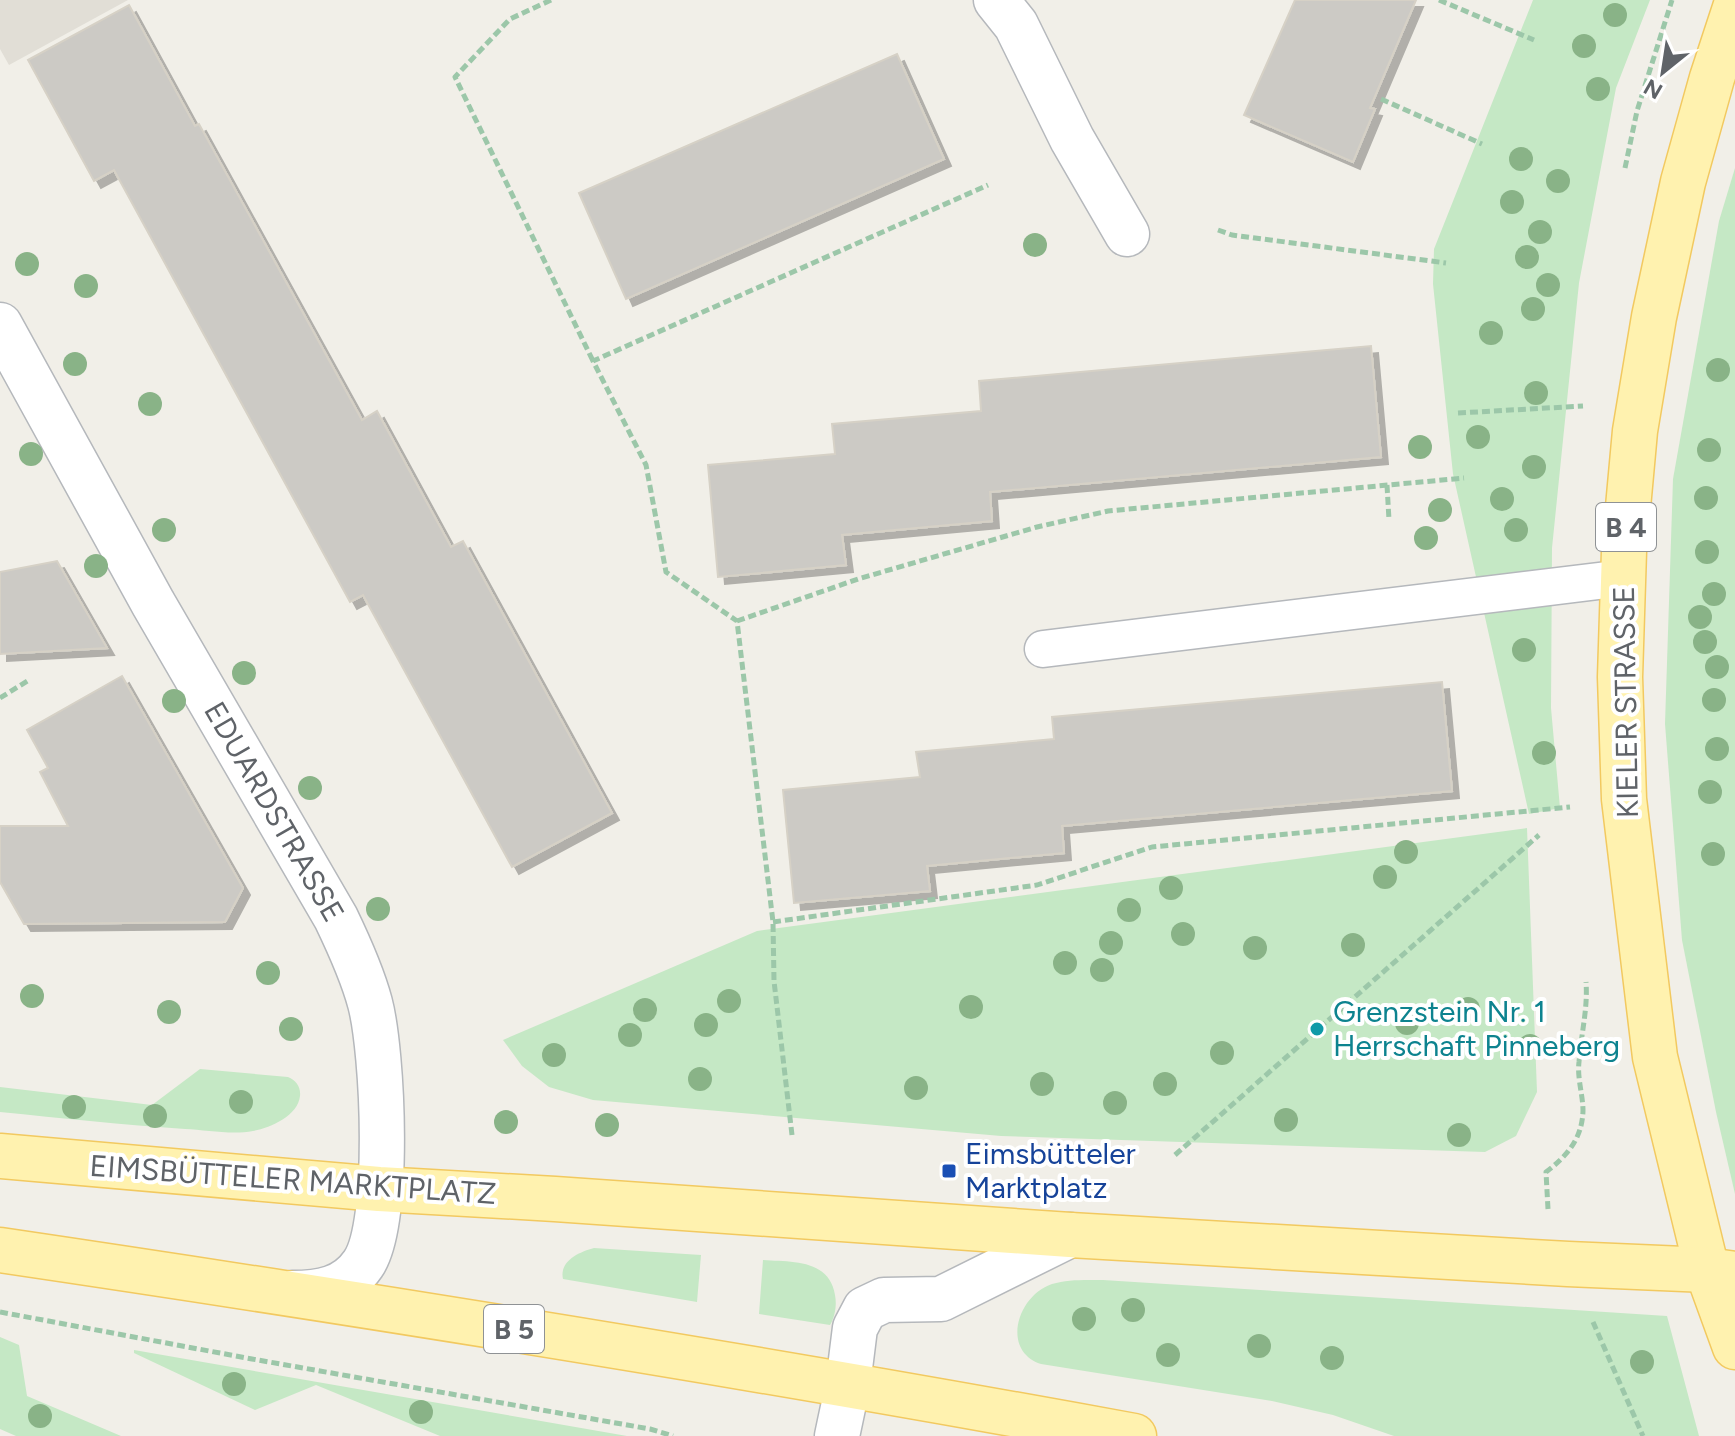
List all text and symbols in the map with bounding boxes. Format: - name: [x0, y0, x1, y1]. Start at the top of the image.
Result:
- north arrow: [1623, 32, 1703, 112]
- text: N: [1639, 73, 1667, 105]
- road number: B 4: [1596, 503, 1656, 551]
- street label: KIELER STRASSE: [1605, 585, 1646, 819]
- street label: EDUARDSTRASSE: [196, 695, 352, 928]
- place label: Grenzstein Nr. 1 Herrschaft Pinneberg: [1333, 993, 1620, 1064]
- marker: Grenzstein Nr. 1 Herrschaft Pinneberg: [1308, 1020, 1326, 1038]
- place label: Eimsbütteler Marktplatz: [965, 1135, 1136, 1206]
- street label: EIMSBÜTTELER MARKTPLATZ: [89, 1147, 498, 1212]
- marker: Eimsbütteler Marktplatz: [940, 1162, 958, 1180]
- road number: B 5: [484, 1305, 544, 1353]

